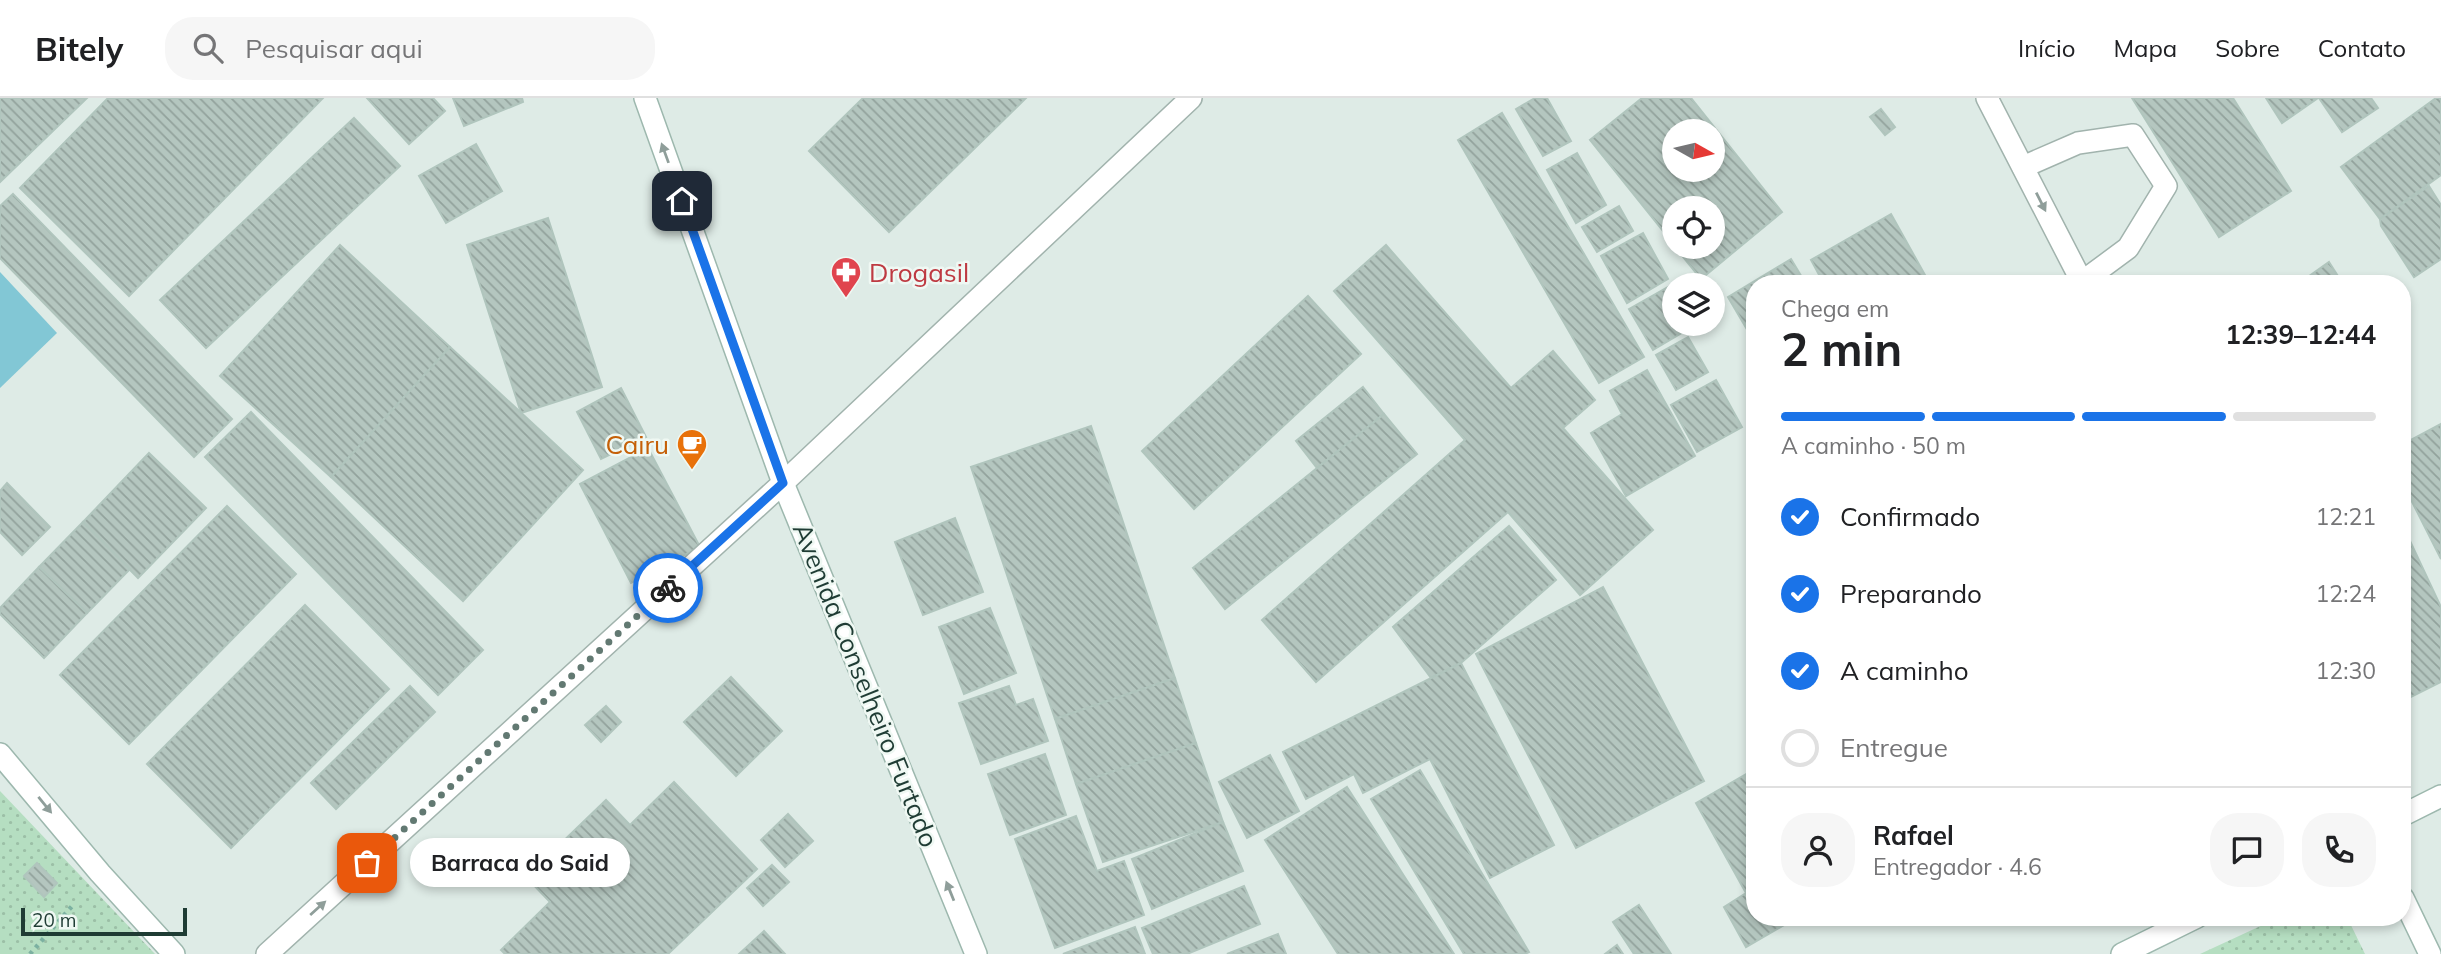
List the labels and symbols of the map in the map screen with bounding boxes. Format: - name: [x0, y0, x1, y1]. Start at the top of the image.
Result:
- north arrow: [1662, 119, 1726, 182]
- one-way arrow: [659, 143, 670, 164]
- pin: [652, 171, 712, 231]
- one-way arrow: [2036, 192, 2047, 212]
- pharmacy icon: Drogasil: [829, 255, 863, 299]
- place label: Drogasil: [869, 256, 969, 289]
- cafe icon: Cairu: [675, 427, 709, 471]
- place label: Cairu: [605, 428, 669, 461]
- street label: Avenida Conselheiro Furtado: [786, 518, 946, 852]
- courier: [633, 553, 703, 623]
- one-way arrow: [37, 796, 53, 814]
- pin: [337, 833, 397, 893]
- callout: Barraca do Said: [409, 838, 630, 888]
- one-way arrow: [945, 880, 956, 901]
- one-way arrow: [309, 900, 327, 916]
- scale bar: [21, 905, 187, 937]

